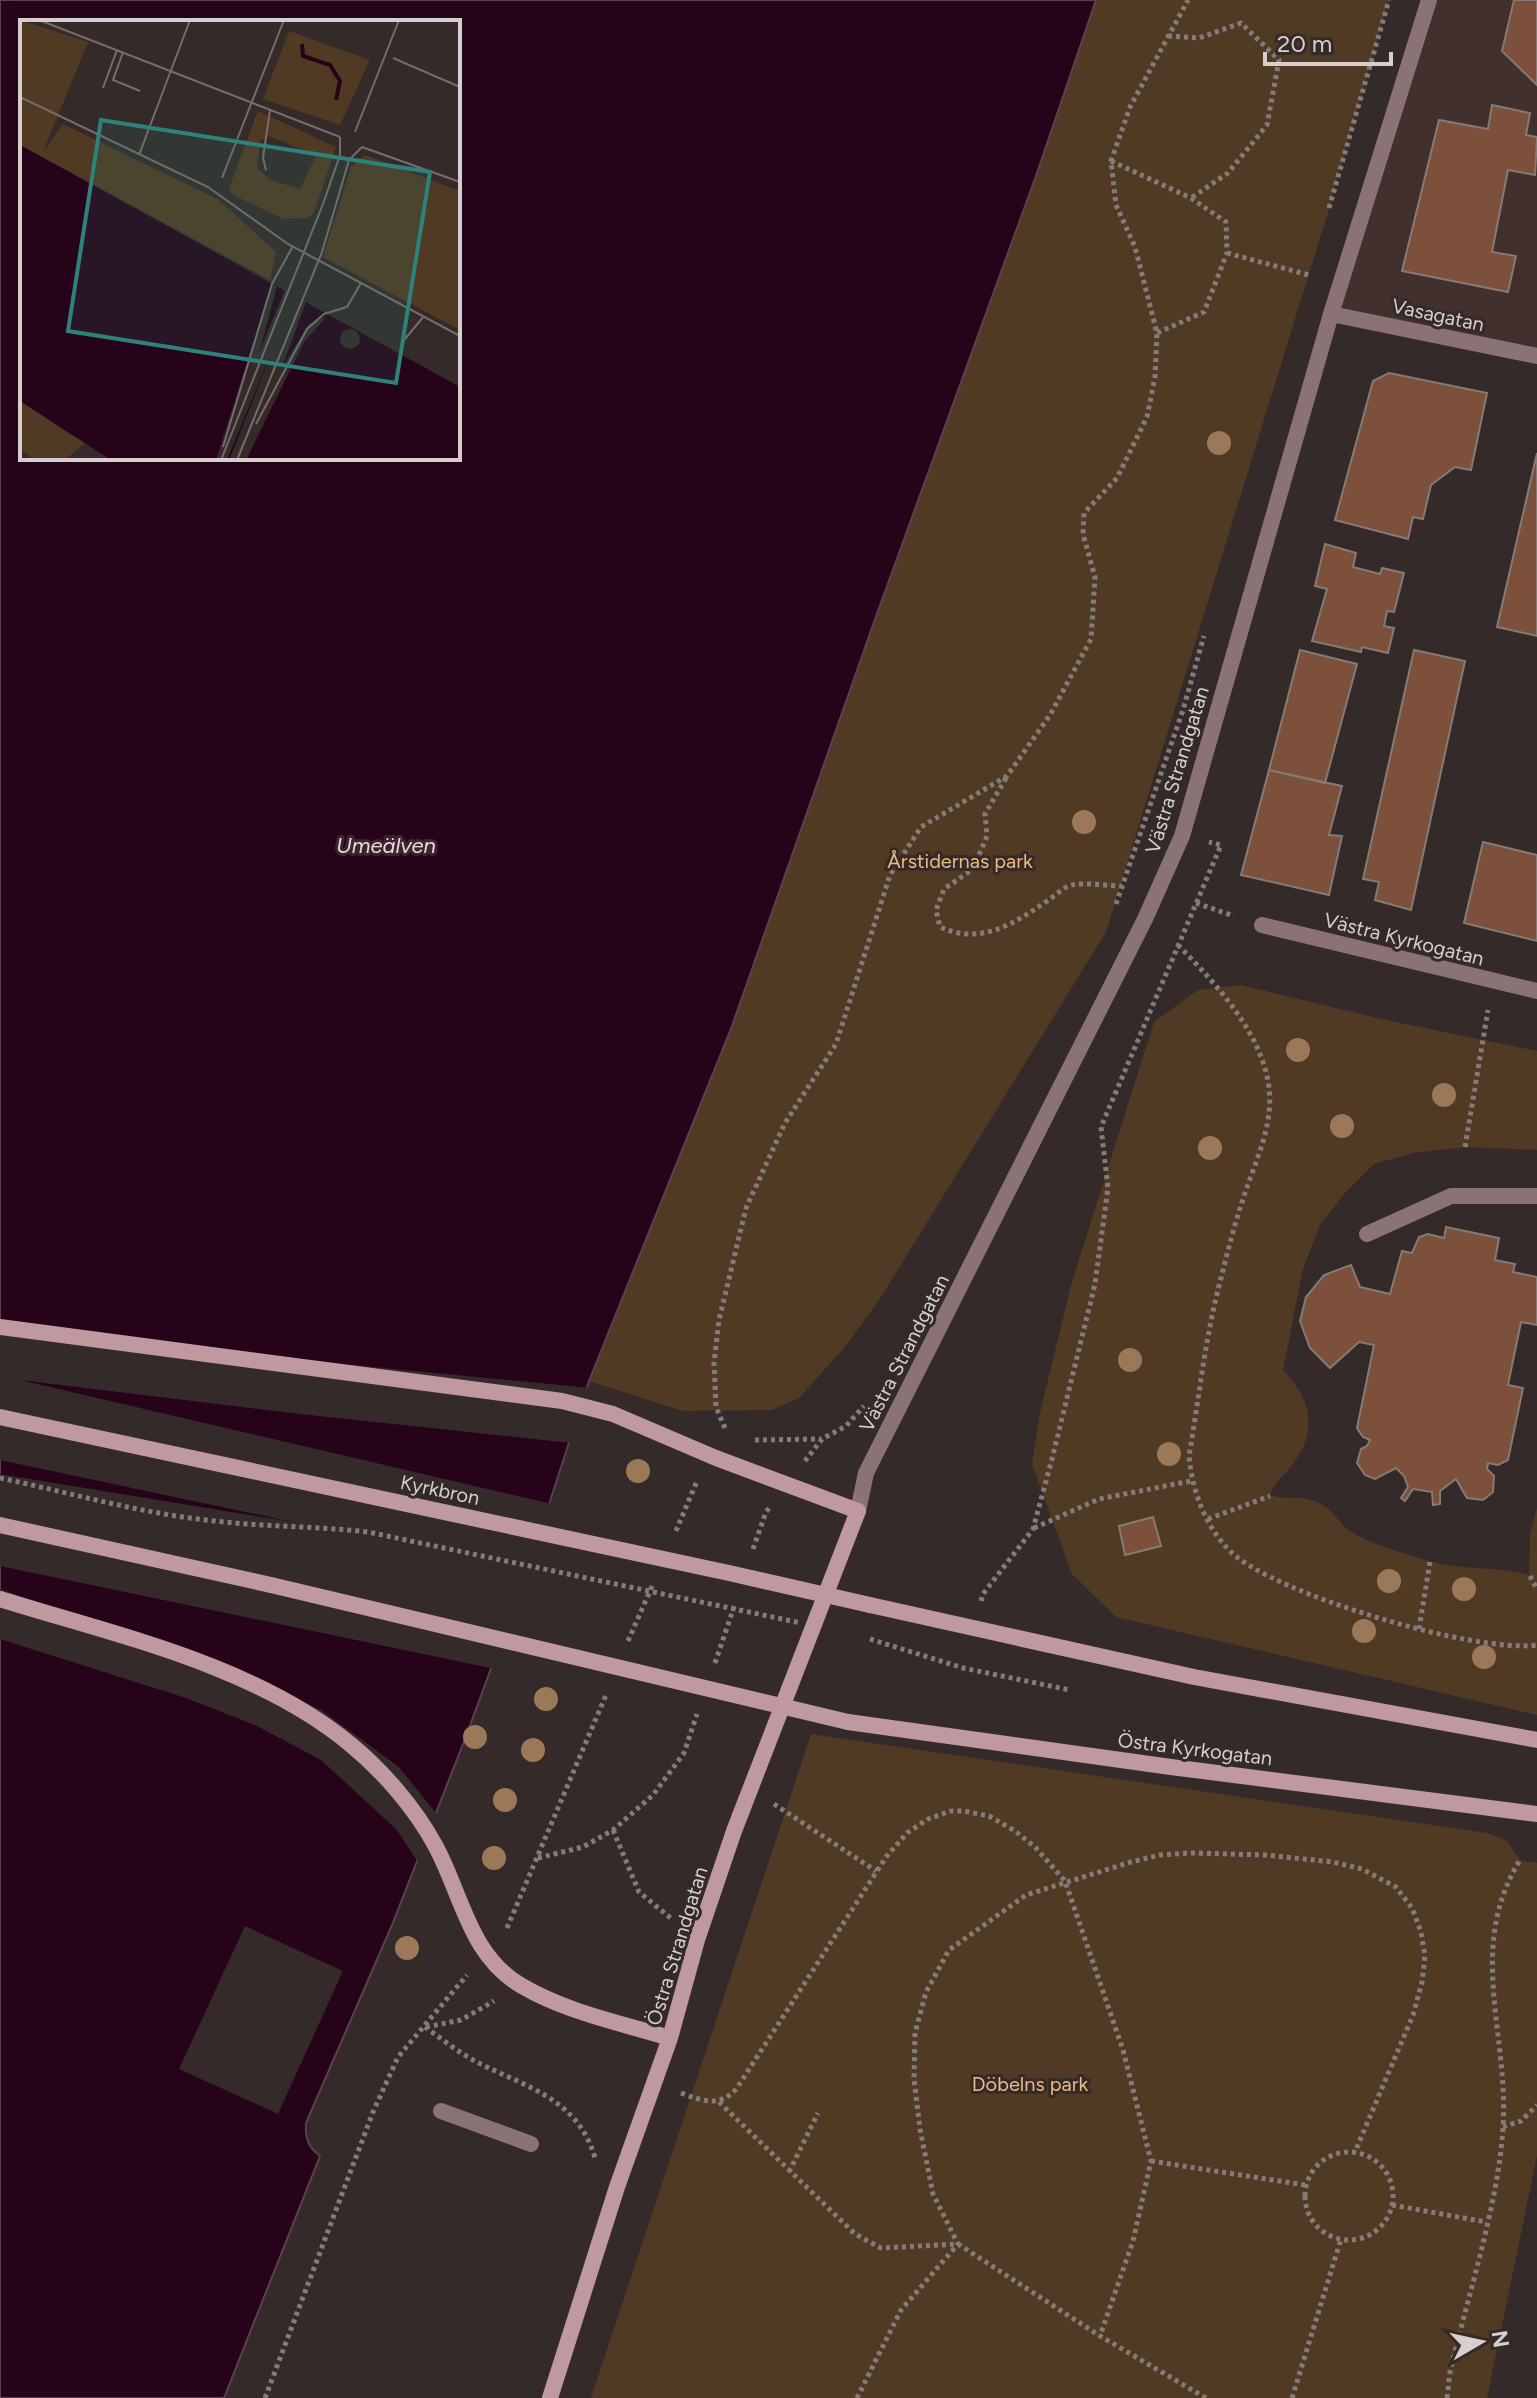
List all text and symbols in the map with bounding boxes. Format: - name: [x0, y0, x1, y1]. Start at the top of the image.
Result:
- scale bar: [1265, 16, 1391, 66]
- inset map: [20, 20, 460, 460]
- text: 20 m: [1277, 29, 1332, 58]
- street label: Vasagatan: [1390, 294, 1486, 336]
- street label: Västra Strandgatan: [1140, 684, 1214, 856]
- water label: Umeälven: [336, 832, 436, 859]
- park label: Årstidernas park: [887, 849, 1033, 873]
- street label: Västra Kyrkogatan: [1322, 908, 1486, 970]
- street label: Västra Strandgatan: [854, 1270, 954, 1436]
- street label: Kyrkbron: [398, 1470, 482, 1510]
- street label: Östra Kyrkogatan: [1116, 1728, 1274, 1770]
- street label: Östra Strandgatan: [641, 1864, 713, 2028]
- park label: Döbelns park: [972, 2072, 1088, 2096]
- north arrow: [1441, 2302, 1521, 2382]
- text: N: [1486, 2328, 1515, 2349]

